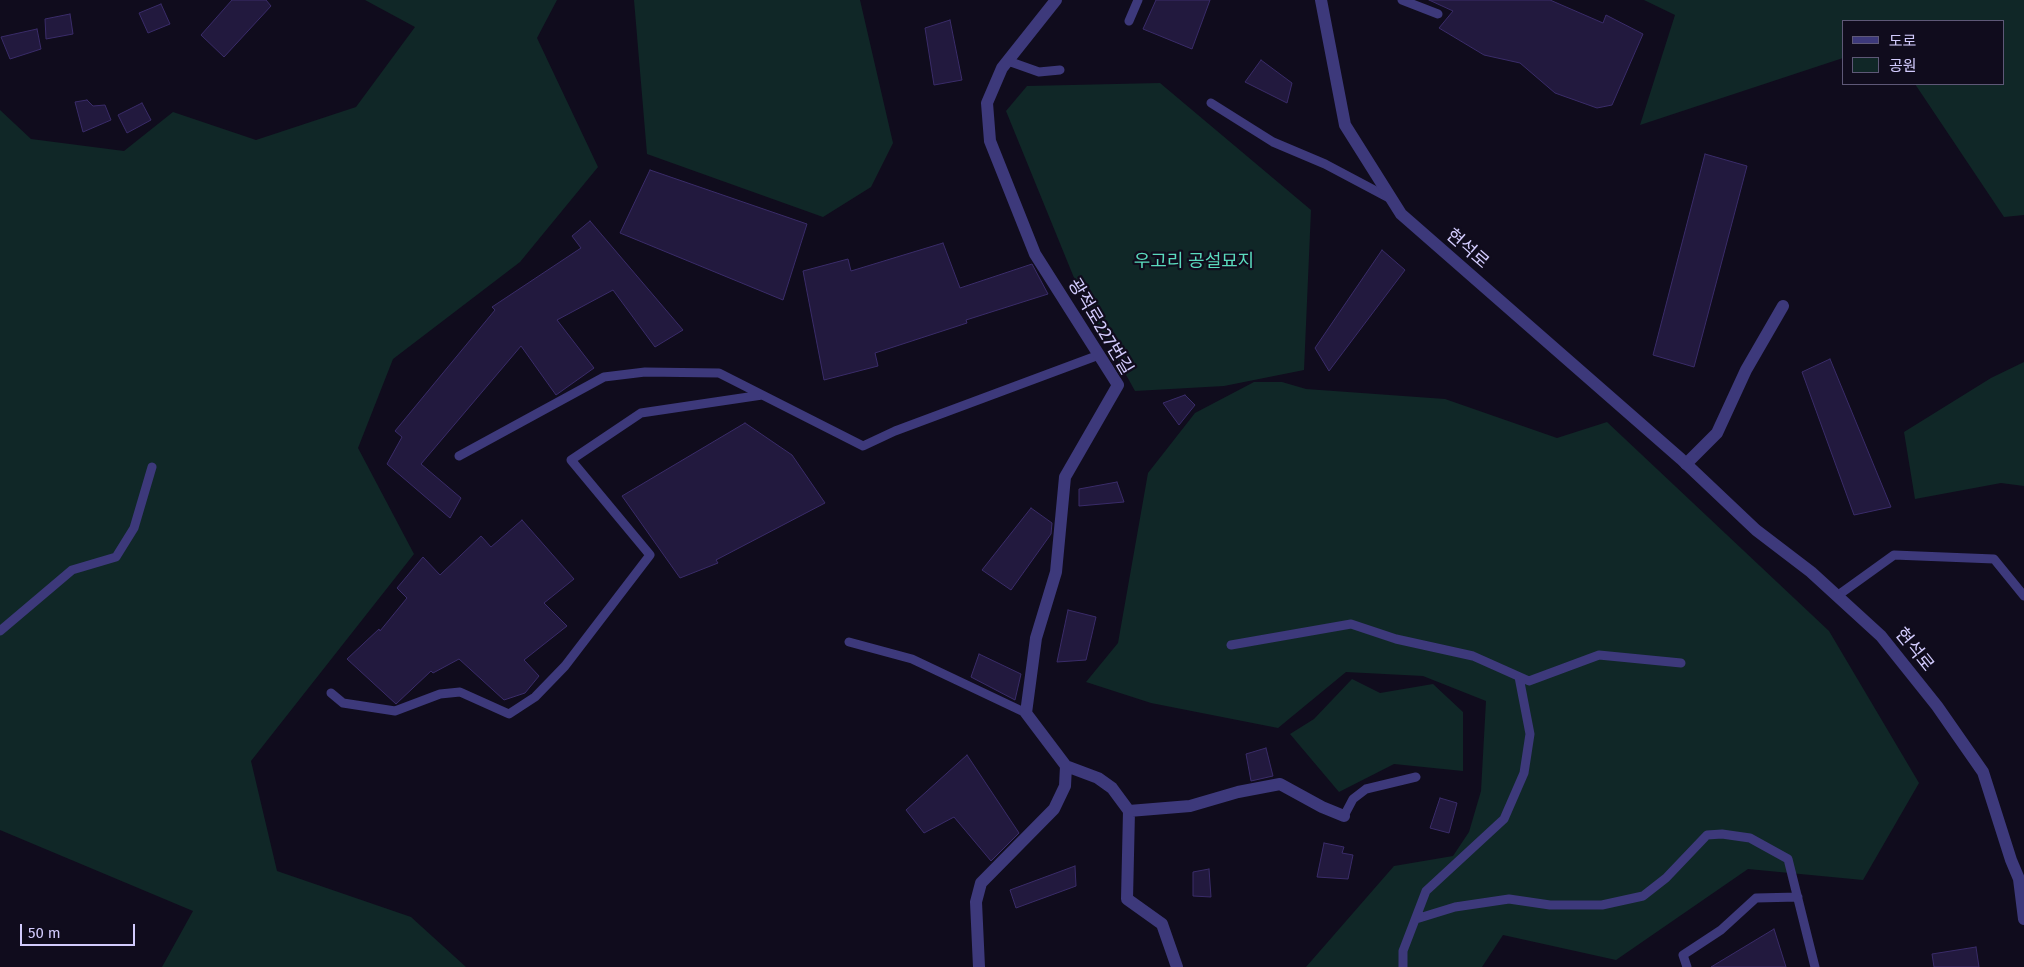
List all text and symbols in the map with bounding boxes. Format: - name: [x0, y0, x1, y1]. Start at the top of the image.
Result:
- legend: [1842, 20, 2004, 85]
- text: 도로: [1889, 32, 1917, 50]
- text: 공원: [1889, 57, 1917, 75]
- street label: 현석로: [1441, 225, 1493, 273]
- park label: 우고리 공설묘지: [1134, 251, 1254, 273]
- street label: 광적로227번길: [1063, 275, 1137, 379]
- street label: 현석로: [1890, 624, 1938, 676]
- scale bar: [22, 914, 138, 946]
- text: 50 m: [28, 924, 61, 942]

